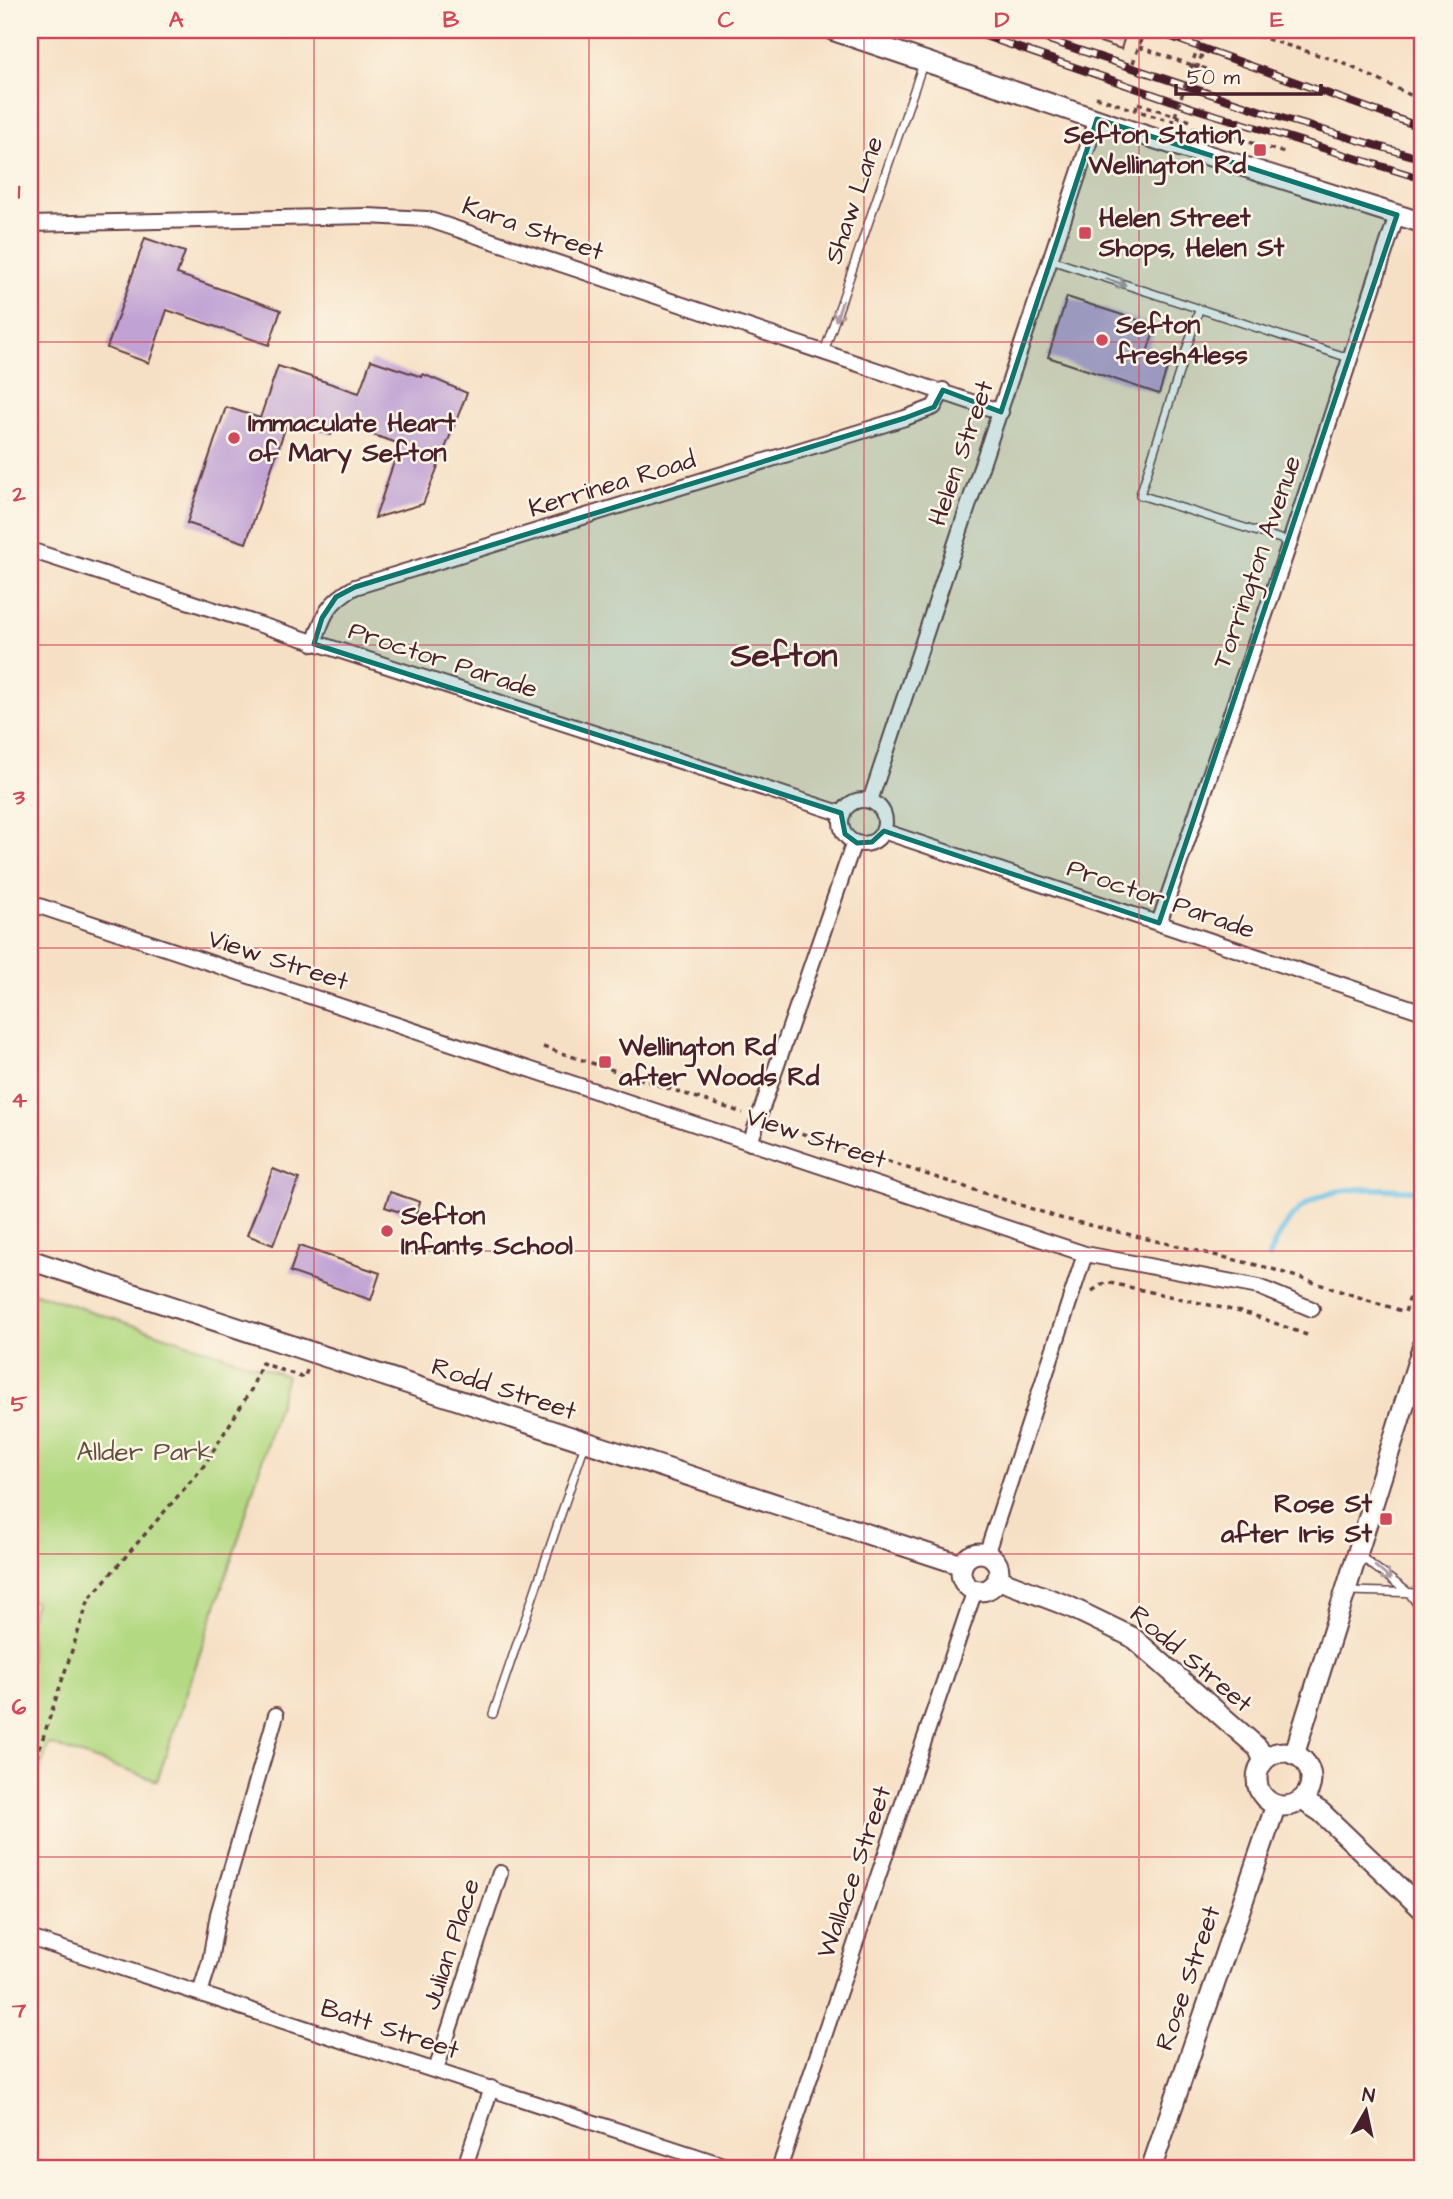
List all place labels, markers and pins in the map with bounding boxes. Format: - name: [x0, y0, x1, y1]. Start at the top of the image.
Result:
- place label: Sefton Station, Wellington Rd: [1063, 117, 1247, 186]
- marker: Sefton Station, Wellington Rd: [1252, 142, 1268, 158]
- place label: Helen Street Shops, Helen St: [1098, 200, 1285, 266]
- marker: Helen Street Shops, Helen St: [1077, 225, 1093, 241]
- place label: Sefton fresh4less: [1115, 307, 1248, 373]
- marker: Sefton fresh4less: [1094, 332, 1110, 348]
- place label: Immaculate Heart of Mary Sefton: [248, 405, 456, 474]
- marker: Immaculate Heart of Mary Sefton: [226, 430, 242, 446]
- place label: Wellington Rd after Woods Rd: [618, 1029, 820, 1095]
- marker: Wellington Rd after Woods Rd: [597, 1054, 613, 1070]
- place label: Sefton Infants School: [400, 1198, 573, 1264]
- marker: Sefton Infants School: [379, 1223, 395, 1239]
- place label: Rose St after Iris St: [1220, 1486, 1372, 1552]
- marker: Rose St after Iris St: [1378, 1511, 1394, 1527]

